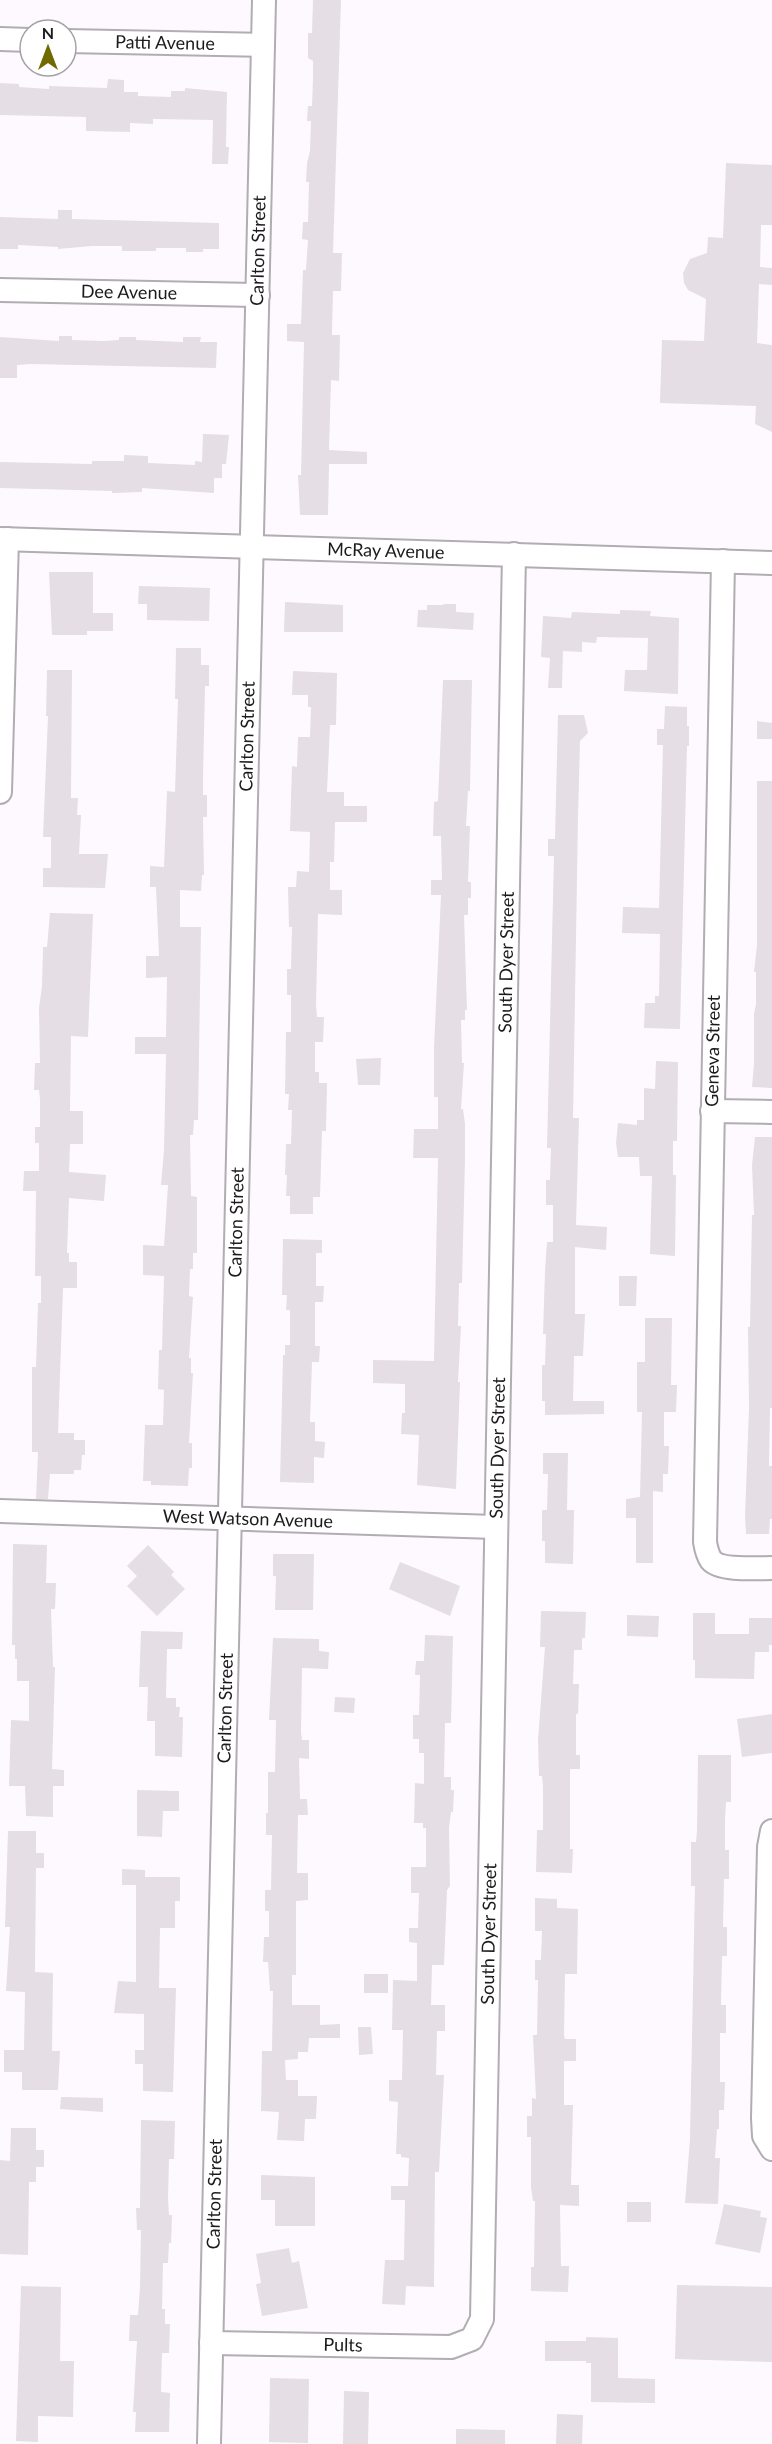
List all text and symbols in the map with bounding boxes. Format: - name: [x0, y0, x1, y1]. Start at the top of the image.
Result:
- north arrow: [18, 18, 78, 78]
- text: N: [42, 23, 54, 42]
- street label: Patti Avenue: [115, 30, 215, 54]
- street label: Carlton Street: [245, 194, 270, 306]
- street label: Dee Avenue: [81, 280, 177, 303]
- street label: McRay Avenue: [327, 537, 445, 563]
- street label: Carlton Street: [234, 680, 259, 792]
- street label: South Dyer Street: [493, 891, 518, 1033]
- street label: Geneva Street: [700, 994, 724, 1107]
- street label: Carlton Street: [223, 1166, 248, 1278]
- street label: South Dyer Street: [485, 1376, 509, 1519]
- street label: West Watson Avenue: [162, 1504, 333, 1532]
- street label: Carlton Street: [212, 1652, 237, 1764]
- street label: South Dyer Street: [476, 1862, 500, 2005]
- street label: Carlton Street: [201, 2138, 226, 2250]
- street label: Pults: [323, 2333, 363, 2356]

